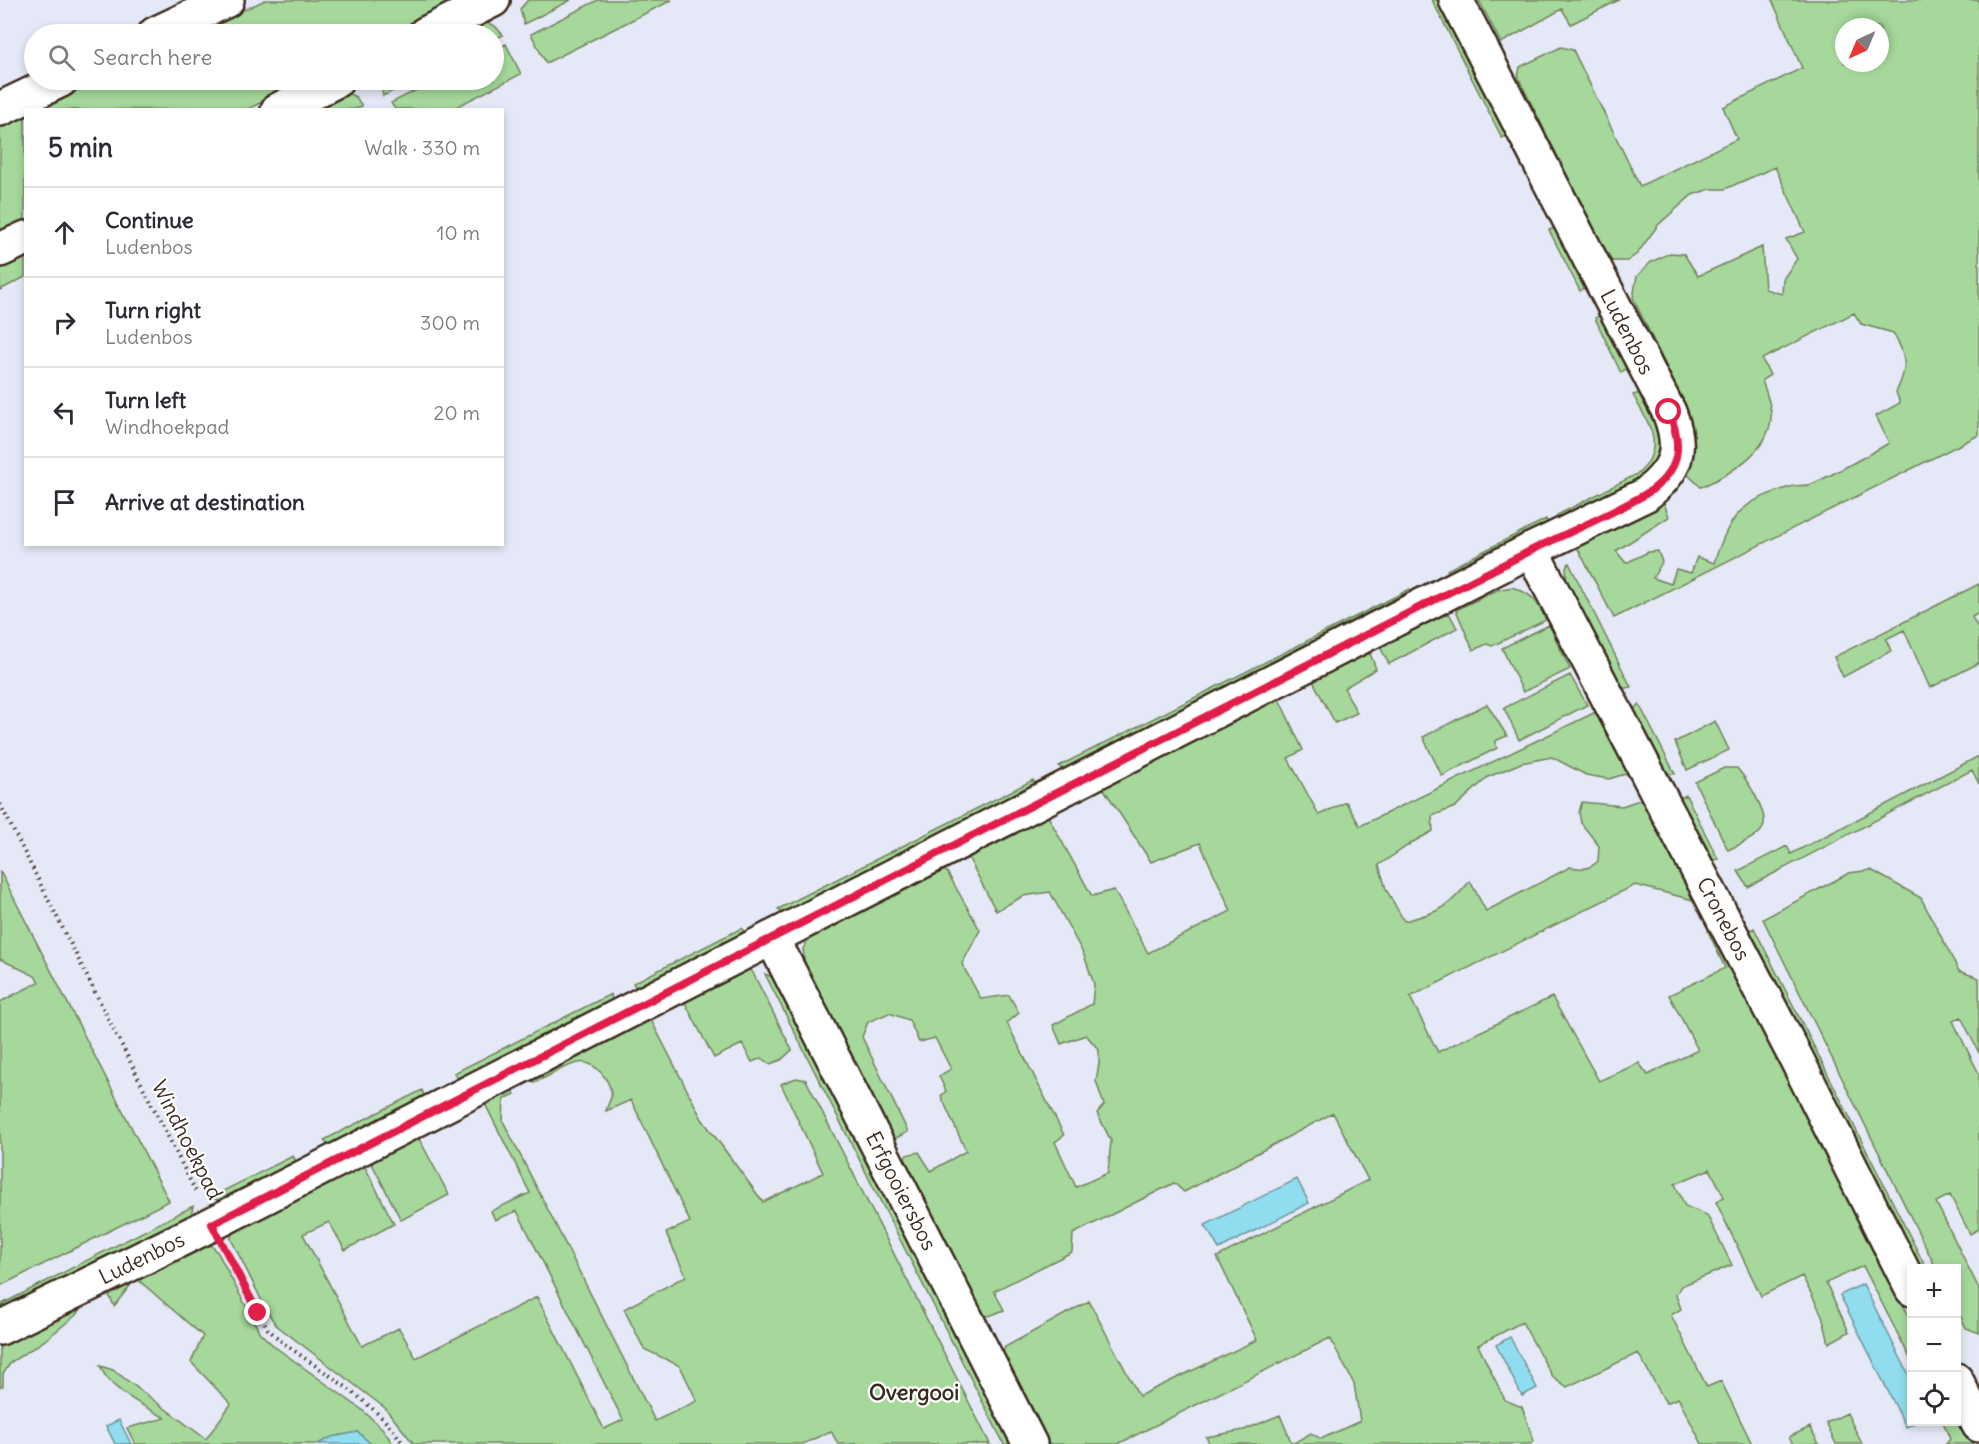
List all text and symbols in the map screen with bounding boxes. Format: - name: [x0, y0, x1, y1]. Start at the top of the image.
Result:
- north arrow: [1835, 18, 1889, 72]
- search box: [24, 24, 504, 90]
- icon: search: [45, 41, 78, 74]
- text: Search here: [93, 43, 212, 71]
- text: 5 min: [48, 131, 113, 164]
- text: Walk · 330 m: [364, 135, 480, 160]
- text: Continue: [105, 206, 194, 234]
- icon: ahead: [48, 216, 81, 249]
- text: 10 m: [437, 220, 480, 245]
- text: Ludenbos: [105, 234, 193, 259]
- street label: Ludenbos: [1595, 285, 1660, 379]
- text: Turn right: [105, 296, 201, 324]
- icon: right: [48, 306, 81, 339]
- text: 300 m: [420, 310, 480, 335]
- text: Ludenbos: [105, 324, 193, 349]
- text: Turn left: [105, 386, 186, 414]
- icon: left: [48, 396, 81, 429]
- route start: [1655, 398, 1681, 424]
- text: 20 m: [434, 400, 480, 425]
- text: Windhoekpad: [105, 414, 229, 439]
- icon: arrive: [48, 486, 81, 519]
- text: Arrive at destination: [105, 488, 305, 516]
- street label: Cronebos: [1691, 872, 1757, 965]
- street label: Windhoekpad: [146, 1076, 229, 1204]
- street label: Erfgooiersbos: [860, 1127, 943, 1255]
- street label: Ludenbos: [94, 1226, 189, 1290]
- map controls: [1907, 1264, 1961, 1426]
- button: +: [1907, 1264, 1961, 1318]
- route end: [244, 1299, 270, 1325]
- button: −: [1907, 1318, 1961, 1372]
- button: locate: [1907, 1372, 1961, 1426]
- district label: Overgooi: [869, 1378, 959, 1406]

